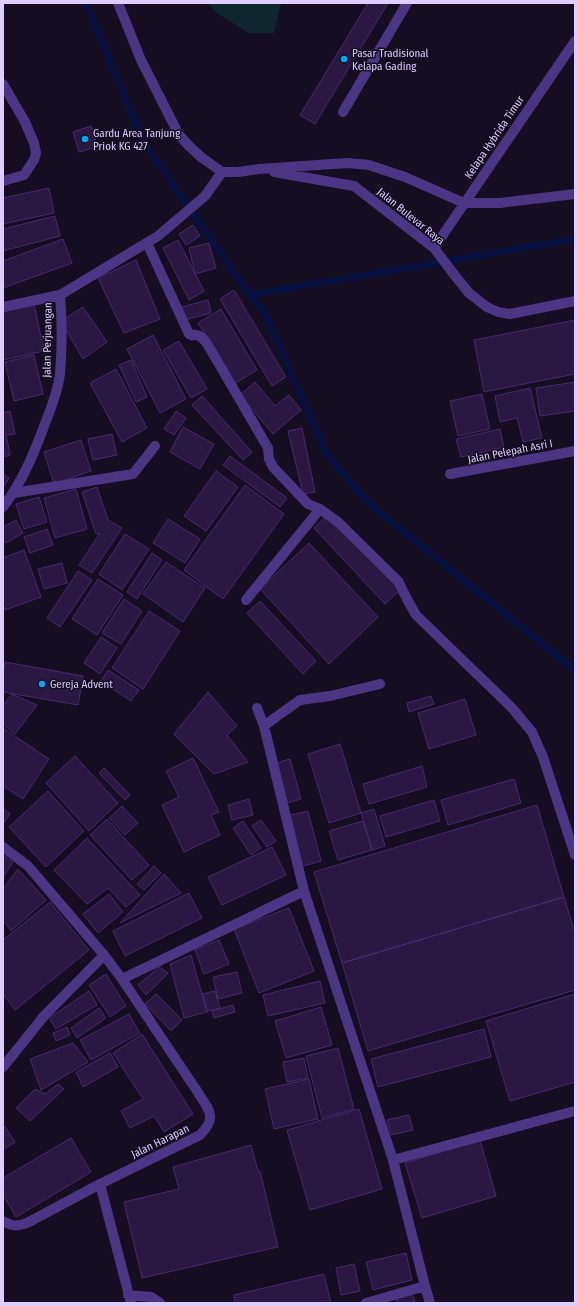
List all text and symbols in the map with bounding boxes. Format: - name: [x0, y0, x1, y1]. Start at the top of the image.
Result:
- place label: Pasar Tradisional Kelapa Gading: [352, 47, 429, 73]
- marker: Pasar Tradisional Kelapa Gading: [339, 54, 349, 64]
- street label: Kelapa Hybrida Timur: [462, 93, 527, 181]
- place label: Gardu Area Tanjung Priok KG 427: [93, 127, 181, 153]
- marker: Gardu Area Tanjung Priok KG 427: [80, 134, 90, 144]
- street label: Jalan Bulevar Raya: [374, 185, 447, 247]
- street label: Jalan Perjuangan: [40, 302, 55, 378]
- street label: Jalan Pelepah Asri I: [467, 437, 554, 466]
- place label: Gereja Advent: [50, 678, 113, 691]
- marker: Gereja Advent: [37, 679, 47, 689]
- street label: Jalan Harapan: [129, 1122, 191, 1161]

